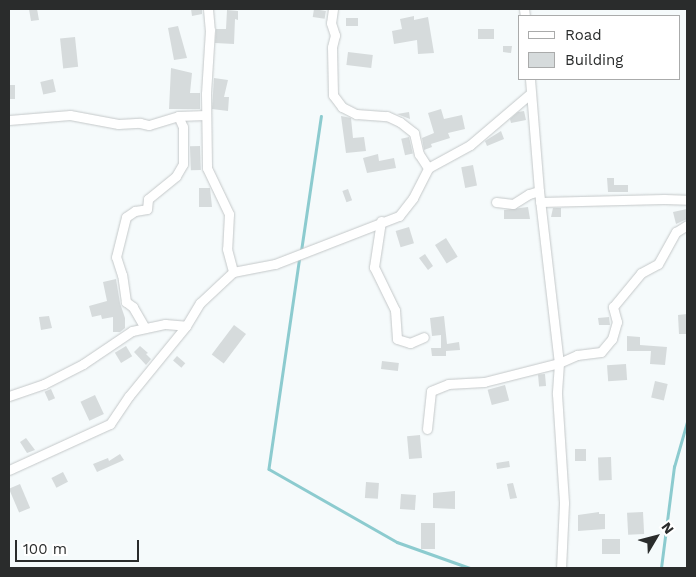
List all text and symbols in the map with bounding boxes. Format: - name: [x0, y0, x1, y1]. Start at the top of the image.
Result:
- legend: [518, 15, 681, 80]
- text: Road: [565, 26, 602, 44]
- text: Building: [565, 51, 623, 69]
- north arrow: [631, 512, 681, 562]
- text: N: [658, 519, 677, 537]
- scale bar: [18, 530, 141, 562]
- text: 100 m: [23, 540, 67, 558]

